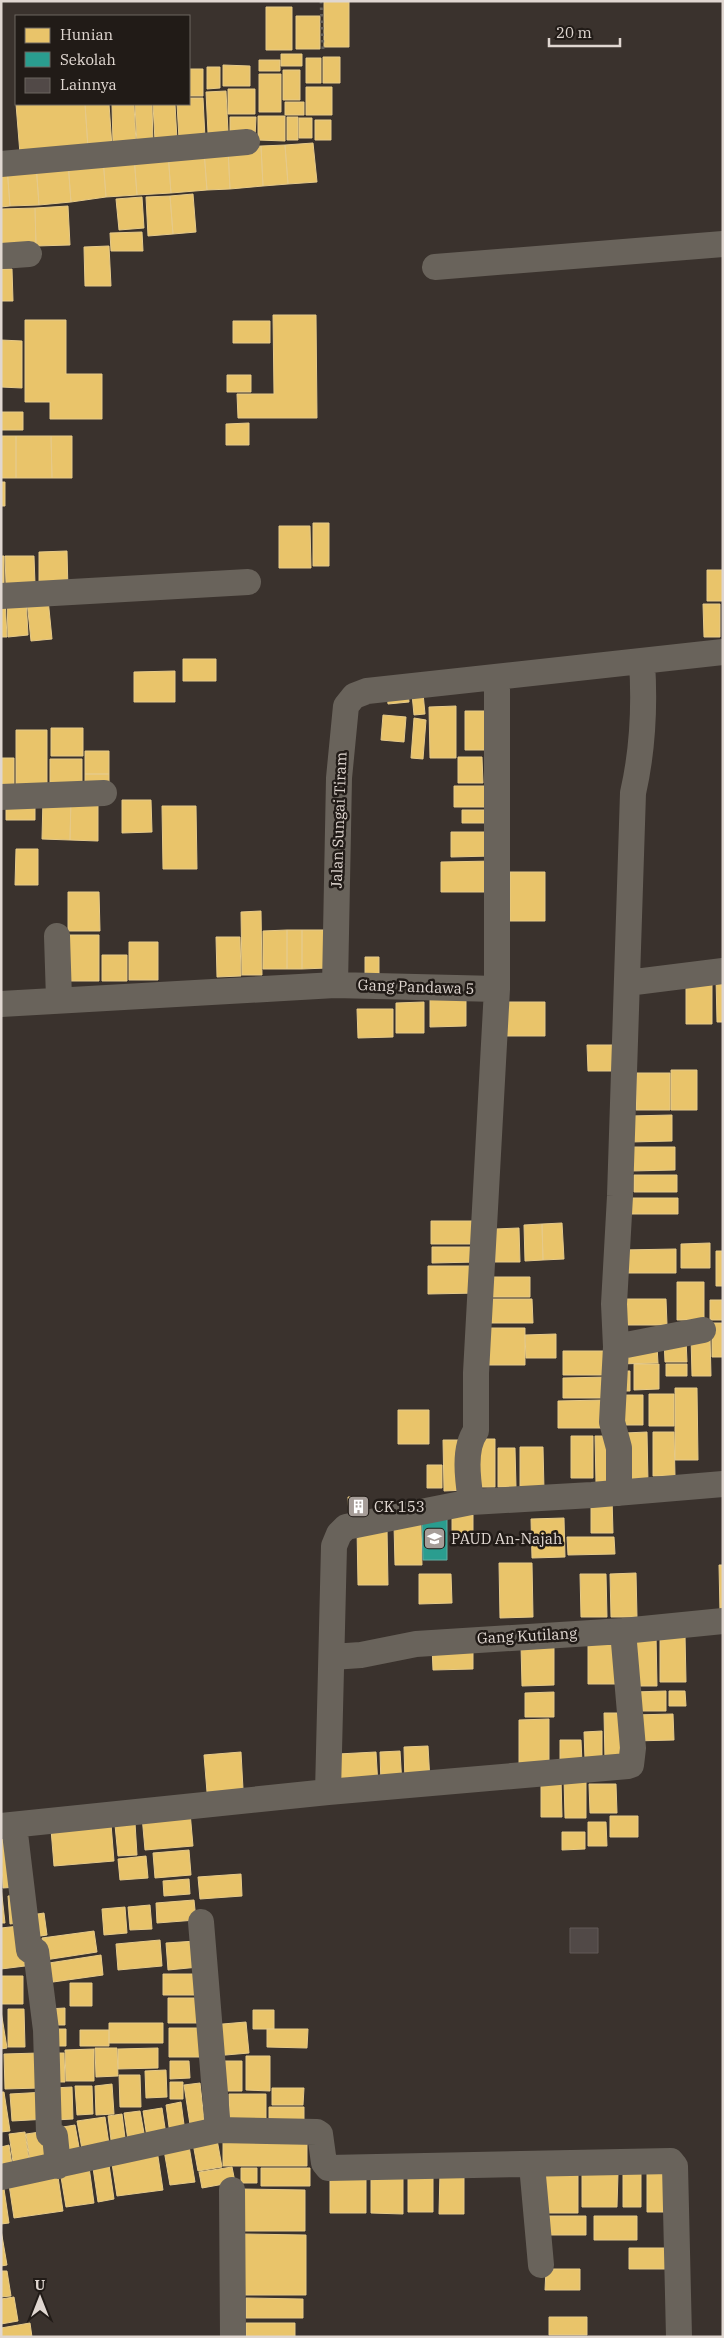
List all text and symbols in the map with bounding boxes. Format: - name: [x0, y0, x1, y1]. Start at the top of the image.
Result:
- legend: [15, 15, 190, 105]
- scale bar: [549, 15, 620, 47]
- text: 20 m: [556, 23, 592, 42]
- text: Hunian: [60, 25, 114, 44]
- text: Sekolah: [60, 50, 116, 69]
- text: Lainnya: [60, 75, 117, 94]
- street label: Jalan Sungai Tiram: [327, 751, 350, 889]
- street label: Gang Pandawa 5: [357, 975, 475, 998]
- building icon: CK 153: [346, 1495, 370, 1519]
- place label: CK 153: [374, 1497, 425, 1516]
- school or university icon: PAUD An-Najah: [423, 1527, 447, 1551]
- place label: PAUD An-Najah: [451, 1529, 562, 1548]
- street label: Gang Kutilang: [476, 1623, 578, 1648]
- north arrow: [15, 2273, 65, 2323]
- text: U: [35, 2276, 46, 2294]

